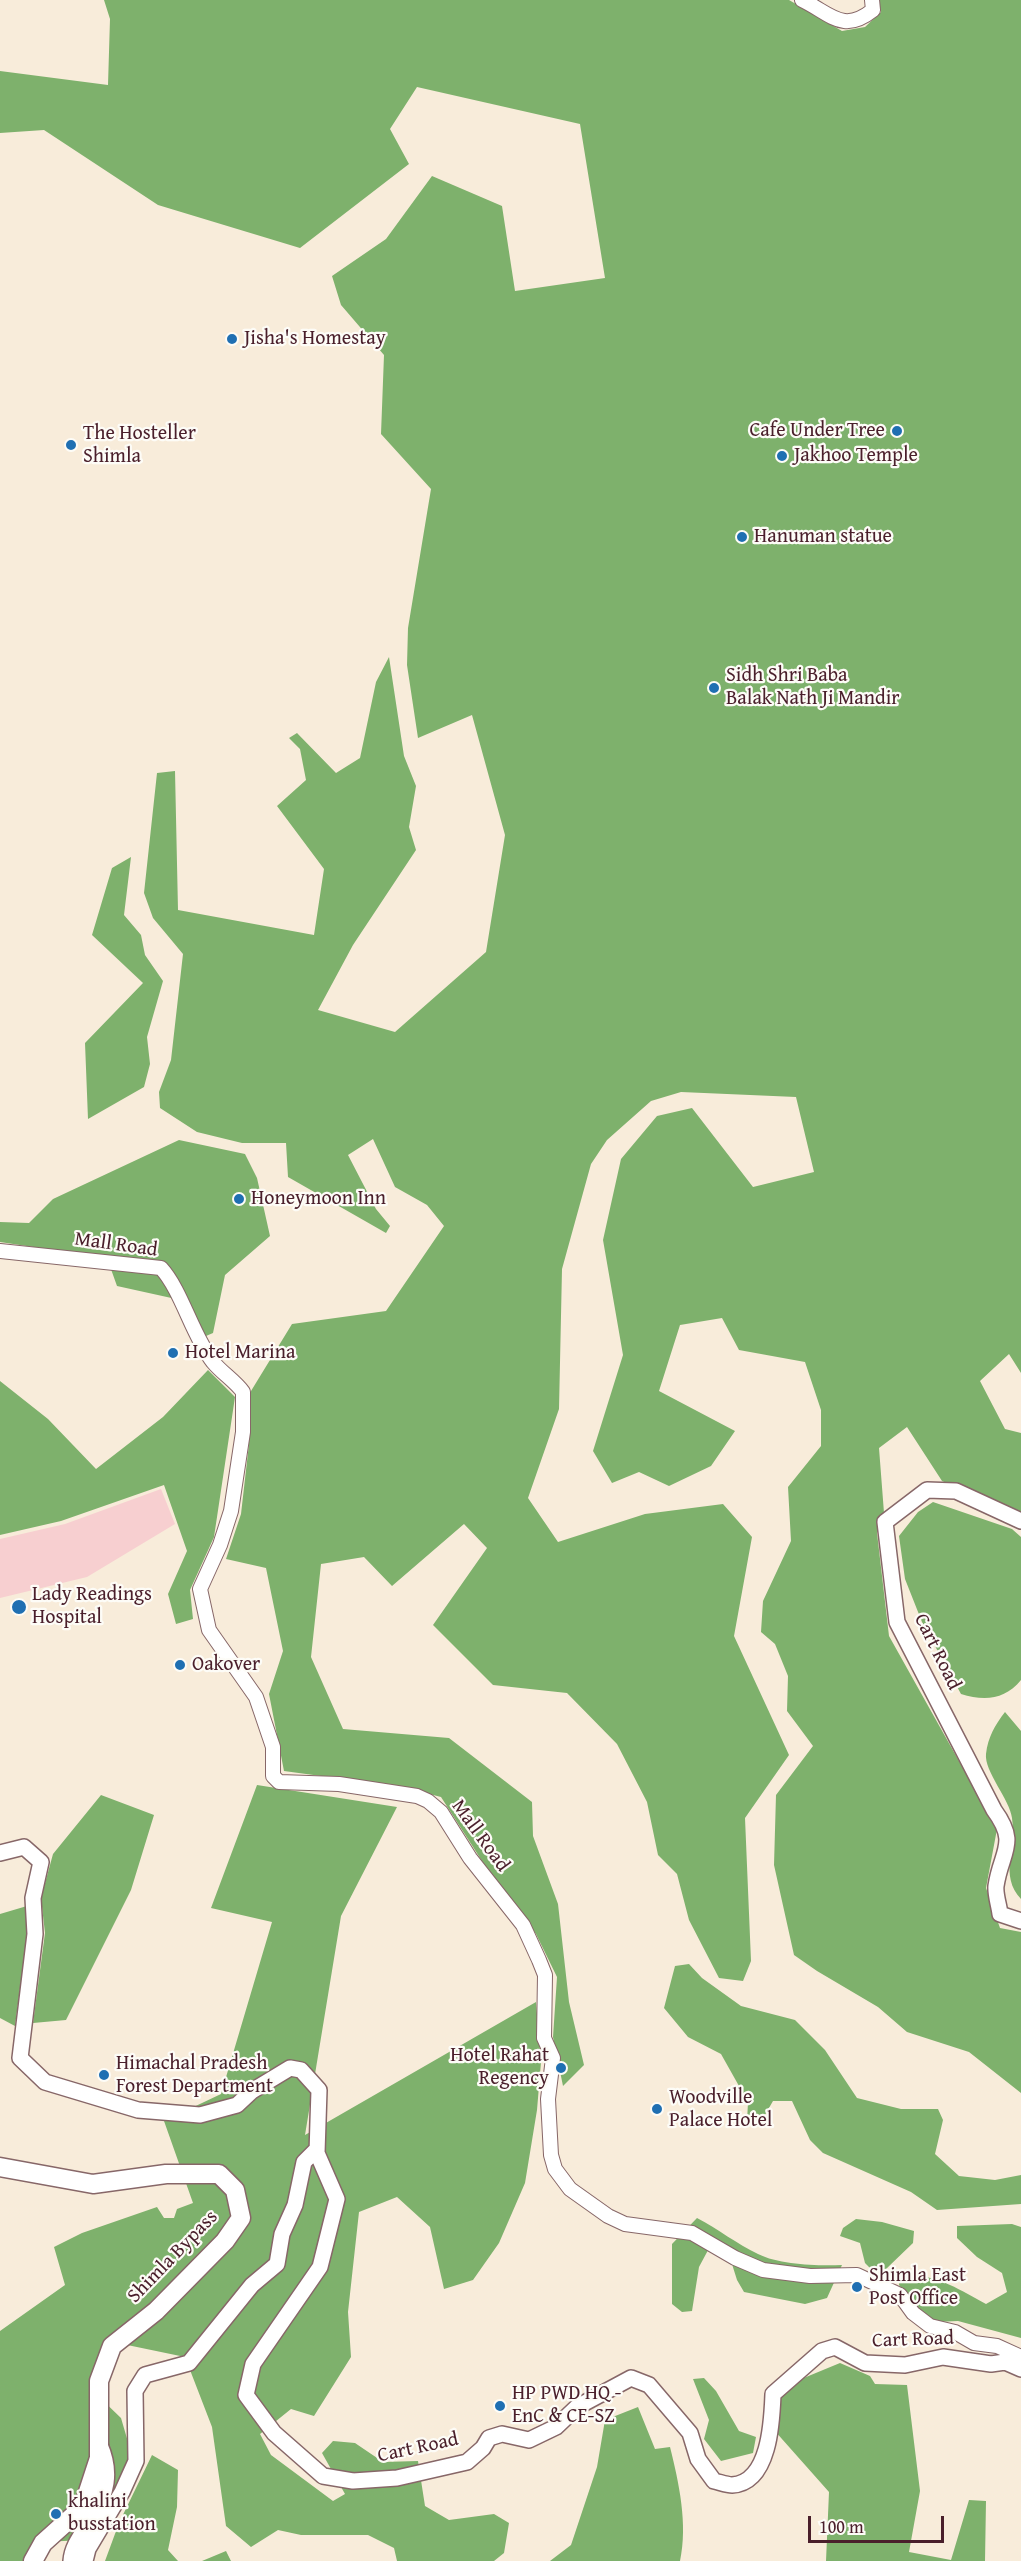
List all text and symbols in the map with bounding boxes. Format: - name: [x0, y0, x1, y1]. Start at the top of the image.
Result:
- place label: Jisha's Homestay: [244, 327, 386, 351]
- marker: Jisha's Homestay: [225, 332, 239, 346]
- place label: Cafe Under Tree: [749, 419, 885, 443]
- place label: The Hosteller Shimla: [83, 422, 196, 469]
- marker: Cafe Under Tree: [890, 424, 904, 438]
- marker: The Hosteller Shimla: [64, 438, 78, 452]
- place label: Jakhoo Temple: [794, 444, 918, 468]
- marker: Jakhoo Temple: [775, 449, 789, 463]
- place label: Hanuman statue: [754, 525, 892, 549]
- marker: Hanuman statue: [735, 530, 749, 544]
- place label: Sidh Shri Baba Balak Nath Ji Mandir: [726, 664, 900, 711]
- marker: Sidh Shri Baba Balak Nath Ji Mandir: [707, 681, 721, 695]
- place label: Honeymoon Inn: [251, 1187, 386, 1211]
- marker: Honeymoon Inn: [232, 1192, 246, 1206]
- street label: Mall Road: [73, 1227, 159, 1263]
- place label: Hotel Marina: [185, 1341, 295, 1365]
- marker: Hotel Marina: [166, 1346, 180, 1360]
- place label: Lady Readings Hospital: [32, 1583, 152, 1630]
- marker: Lady Readings Hospital: [10, 1598, 28, 1616]
- street label: Cart Road: [908, 1610, 966, 1694]
- place label: Oakover: [192, 1653, 260, 1677]
- marker: Oakover: [173, 1658, 187, 1672]
- street label: Mall Road: [446, 1795, 514, 1877]
- place label: Hotel Rahat Regency: [450, 2044, 549, 2091]
- place label: Himachal Pradesh Forest Department: [116, 2052, 273, 2099]
- marker: Hotel Rahat Regency: [554, 2061, 568, 2075]
- marker: Himachal Pradesh Forest Department: [97, 2068, 111, 2082]
- place label: Woodville Palace Hotel: [669, 2086, 772, 2133]
- marker: Woodville Palace Hotel: [650, 2102, 664, 2116]
- street label: Shimla Bypass: [123, 2206, 223, 2308]
- place label: Shimla East Post Office: [869, 2264, 966, 2311]
- marker: Shimla East Post Office: [850, 2280, 864, 2294]
- street label: Cart Road: [872, 2327, 954, 2353]
- place label: HP PWD HQ - EnC & CE-SZ: [512, 2382, 621, 2429]
- marker: HP PWD HQ - EnC & CE-SZ: [493, 2399, 507, 2413]
- street label: Cart Road: [375, 2428, 461, 2468]
- place label: khalini busstation: [68, 2490, 156, 2537]
- scale bar: [811, 2504, 948, 2542]
- marker: khalini busstation: [49, 2507, 63, 2521]
- text: 100 m: [819, 2513, 864, 2540]

